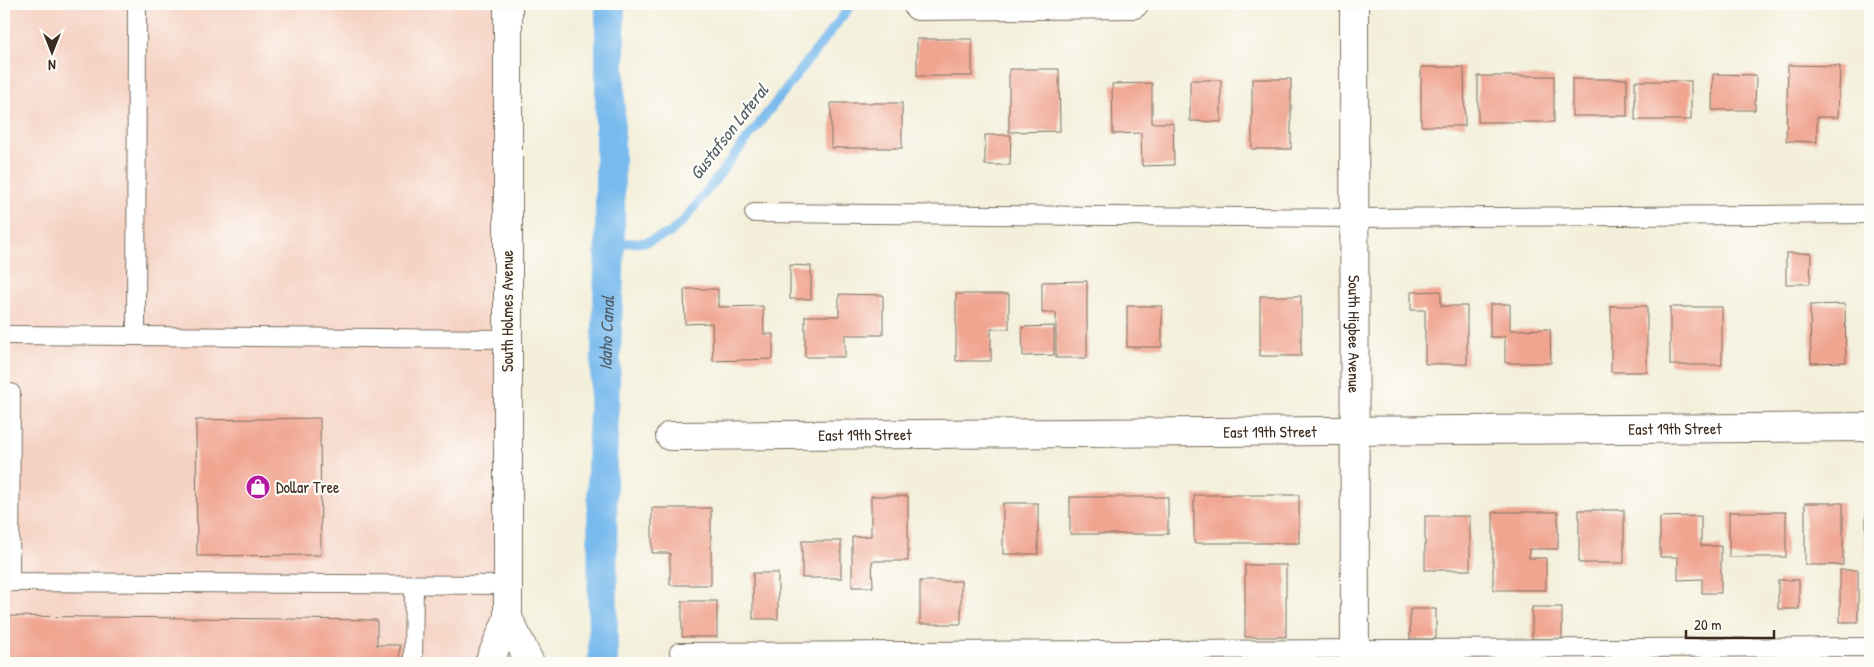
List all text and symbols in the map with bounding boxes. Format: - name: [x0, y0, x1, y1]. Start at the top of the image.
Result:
- north arrow: [28, 28, 78, 78]
- text: N: [48, 56, 56, 75]
- water label: Gustafson Lateral: [683, 78, 775, 185]
- street label: South Holmes Avenue: [496, 249, 518, 372]
- street label: South Higbee Avenue: [1343, 275, 1366, 394]
- water label: Idaho Canal: [592, 294, 620, 371]
- street label: East 19th Street: [1628, 417, 1722, 440]
- street label: East 19th Street: [1223, 420, 1317, 443]
- street label: East 19th Street: [818, 423, 912, 446]
- shop icon: Dollar Tree: [245, 474, 271, 500]
- place label: Dollar Tree: [276, 476, 340, 498]
- scale bar: [1686, 607, 1774, 639]
- text: 20 m: [1694, 614, 1721, 635]

